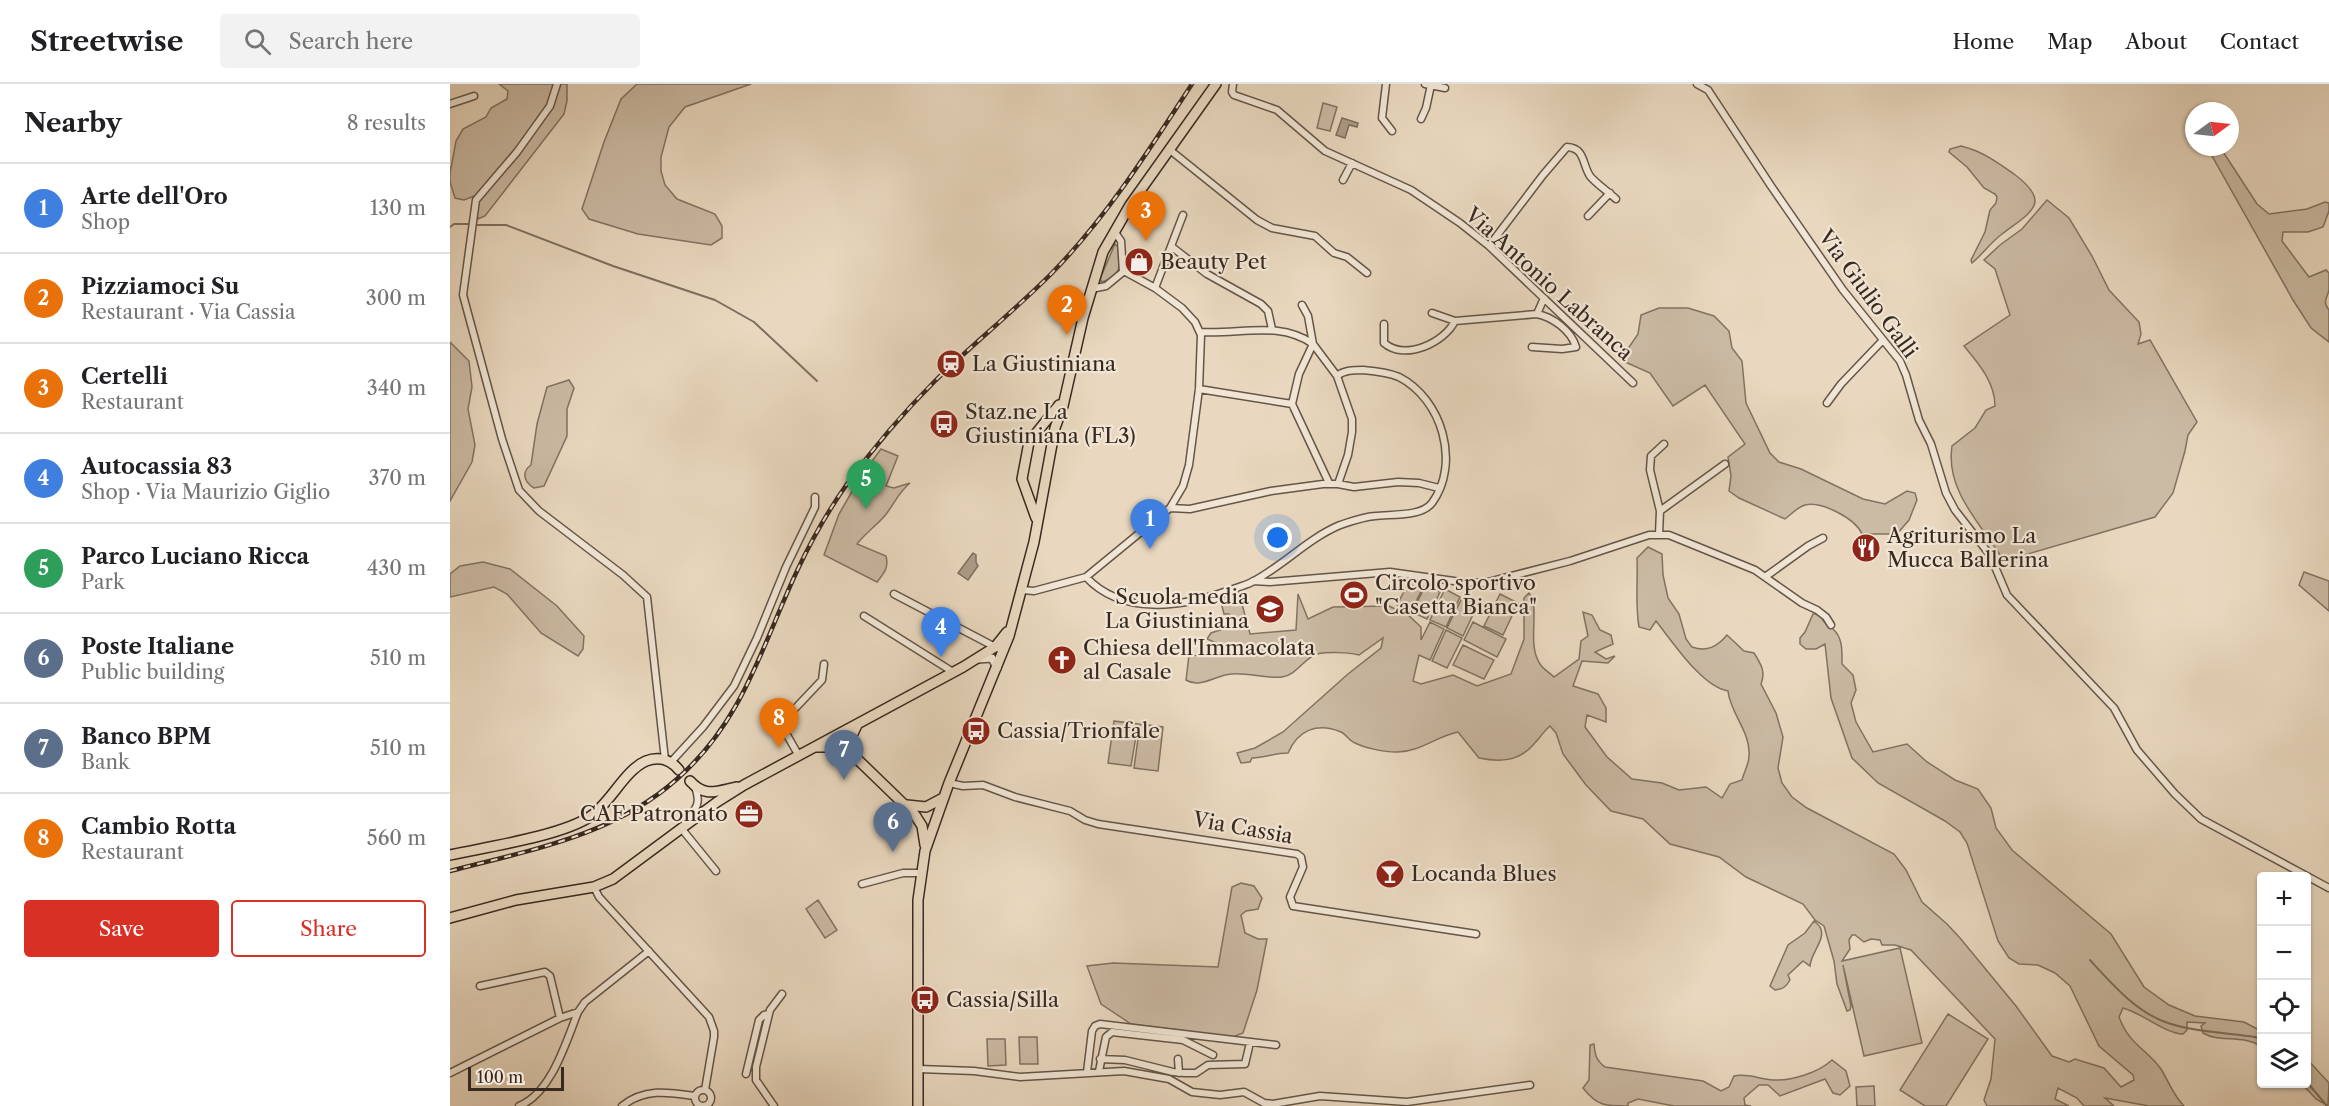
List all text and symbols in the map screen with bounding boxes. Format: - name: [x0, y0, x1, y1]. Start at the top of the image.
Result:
- search box: [220, 14, 640, 68]
- text: Streetwise: [30, 24, 184, 58]
- icon: search: [241, 25, 274, 58]
- text: Search here: [289, 28, 413, 55]
- text: Home: [1953, 29, 2014, 54]
- text: Map: [2047, 29, 2092, 54]
- text: About: [2125, 29, 2187, 54]
- text: Contact: [2220, 29, 2299, 54]
- north arrow: [2185, 102, 2239, 156]
- text: Nearby: [24, 107, 122, 139]
- text: 8 results: [347, 111, 426, 135]
- text: Arte dell'Oro: [81, 183, 228, 210]
- pin: 3: [1126, 192, 1166, 241]
- text: 1: [39, 196, 48, 220]
- text: 130 m: [370, 196, 426, 220]
- street label: Via Antonio Labranca: [1460, 201, 1639, 366]
- text: Shop: [81, 210, 130, 234]
- street label: Via Giulio Galli: [1813, 224, 1923, 363]
- shop icon: Beauty Pet: [1123, 246, 1155, 278]
- place label: Beauty Pet: [1160, 249, 1268, 274]
- text: Pizziamoci Su: [81, 273, 239, 300]
- text: 2: [38, 286, 49, 310]
- text: 300 m: [366, 286, 426, 310]
- pin: 2: [1048, 286, 1086, 335]
- text: Restaurant · Via Cassia: [81, 300, 295, 324]
- station icon: La Giustiniana: [935, 348, 967, 380]
- place label: La Giustiniana: [972, 351, 1117, 376]
- text: Certelli: [81, 363, 168, 390]
- text: 3: [38, 376, 49, 400]
- text: 340 m: [367, 376, 426, 400]
- text: Restaurant: [81, 390, 184, 414]
- place label: Staz.ne La Giustiniana (FL3): [965, 399, 1136, 448]
- bus stop icon: Staz.ne La Giustiniana (FL3): [928, 408, 960, 440]
- text: Autocassia 83: [81, 453, 232, 480]
- pin: 5: [846, 460, 886, 509]
- text: 4: [38, 466, 49, 490]
- text: 370 m: [369, 466, 426, 490]
- text: Shop · Via Maurizio Giglio: [81, 480, 330, 504]
- pin: 1: [1130, 500, 1170, 549]
- your location: [1263, 523, 1292, 552]
- place label: Agriturismo La Mucca Ballerina: [1886, 523, 2050, 572]
- restaurant icon: Agriturismo La Mucca Ballerina: [1850, 532, 1882, 564]
- text: Parco Luciano Ricca: [81, 543, 309, 570]
- text: 5: [38, 556, 49, 580]
- text: 430 m: [367, 556, 426, 580]
- text: Park: [81, 570, 124, 594]
- place label: Circolo sportivo "Casetta Bianca": [1375, 570, 1537, 619]
- sports icon: Circolo sportivo "Casetta Bianca": [1338, 579, 1370, 611]
- place label: Scuola media La Giustiniana: [1105, 584, 1250, 633]
- school or university icon: Scuola media La Giustiniana: [1254, 593, 1286, 625]
- pin: 4: [922, 608, 960, 657]
- text: Poste Italiane: [81, 633, 234, 660]
- place label: Chiesa dell'Immacolata al Casale: [1083, 635, 1316, 684]
- church icon: Chiesa dell'Immacolata al Casale: [1046, 644, 1078, 676]
- text: 6: [38, 646, 49, 670]
- text: 510 m: [370, 646, 426, 670]
- text: Public building: [81, 660, 224, 684]
- pin: 8: [760, 698, 798, 748]
- bus stop icon: Cassia/Trionfale: [960, 715, 992, 747]
- place label: Cassia/Trionfale: [997, 718, 1160, 743]
- text: Banco BPM: [81, 723, 211, 750]
- pin: 7: [824, 730, 864, 780]
- text: 7: [38, 736, 49, 760]
- text: 510 m: [370, 736, 426, 760]
- text: Bank: [81, 750, 130, 774]
- office icon: CAF Patronato: [733, 798, 765, 830]
- place label: CAF Patronato: [580, 801, 728, 826]
- pin: 6: [874, 802, 912, 852]
- street label: Via Cassia: [1190, 806, 1296, 849]
- text: Cambio Rotta: [81, 813, 236, 840]
- text: 8: [37, 826, 50, 850]
- text: 560 m: [367, 826, 426, 850]
- text: Restaurant: [81, 840, 184, 864]
- bar icon: Locanda Blues: [1374, 858, 1406, 890]
- place label: Locanda Blues: [1411, 861, 1557, 886]
- map controls: [2257, 872, 2311, 1088]
- button: +: [2257, 872, 2311, 926]
- button: Save: [24, 900, 219, 957]
- button: Share: [231, 900, 426, 957]
- button: −: [2257, 926, 2311, 980]
- button: locate: [2257, 980, 2311, 1034]
- bus stop icon: Cassia/Silla: [909, 984, 941, 1016]
- place label: Cassia/Silla: [946, 987, 1060, 1012]
- button: layers: [2257, 1034, 2311, 1088]
- scale bar: [468, 1064, 564, 1092]
- text: 100 m: [477, 1067, 523, 1087]

